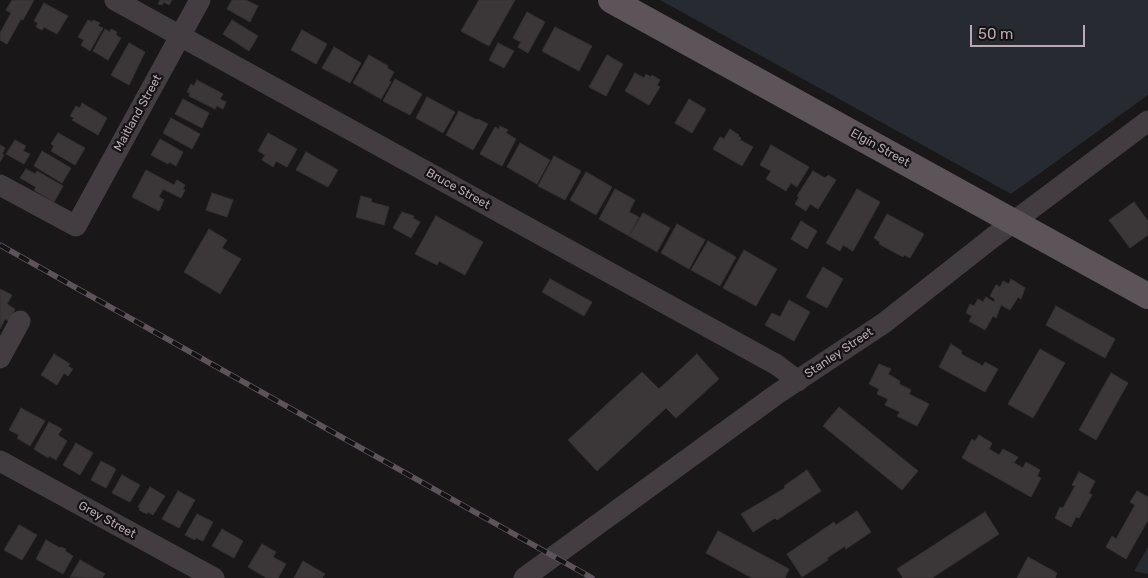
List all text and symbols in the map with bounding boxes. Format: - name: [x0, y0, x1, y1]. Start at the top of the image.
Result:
- scale bar: [973, 15, 1088, 47]
- text: 50 m: [978, 25, 1013, 43]
- street label: Maitland Street: [111, 72, 165, 154]
- street label: Elgin Street: [848, 126, 912, 170]
- street label: Bruce Street: [424, 166, 492, 212]
- street label: Stanley Street: [802, 325, 876, 381]
- street label: Grey Street: [76, 498, 138, 542]

